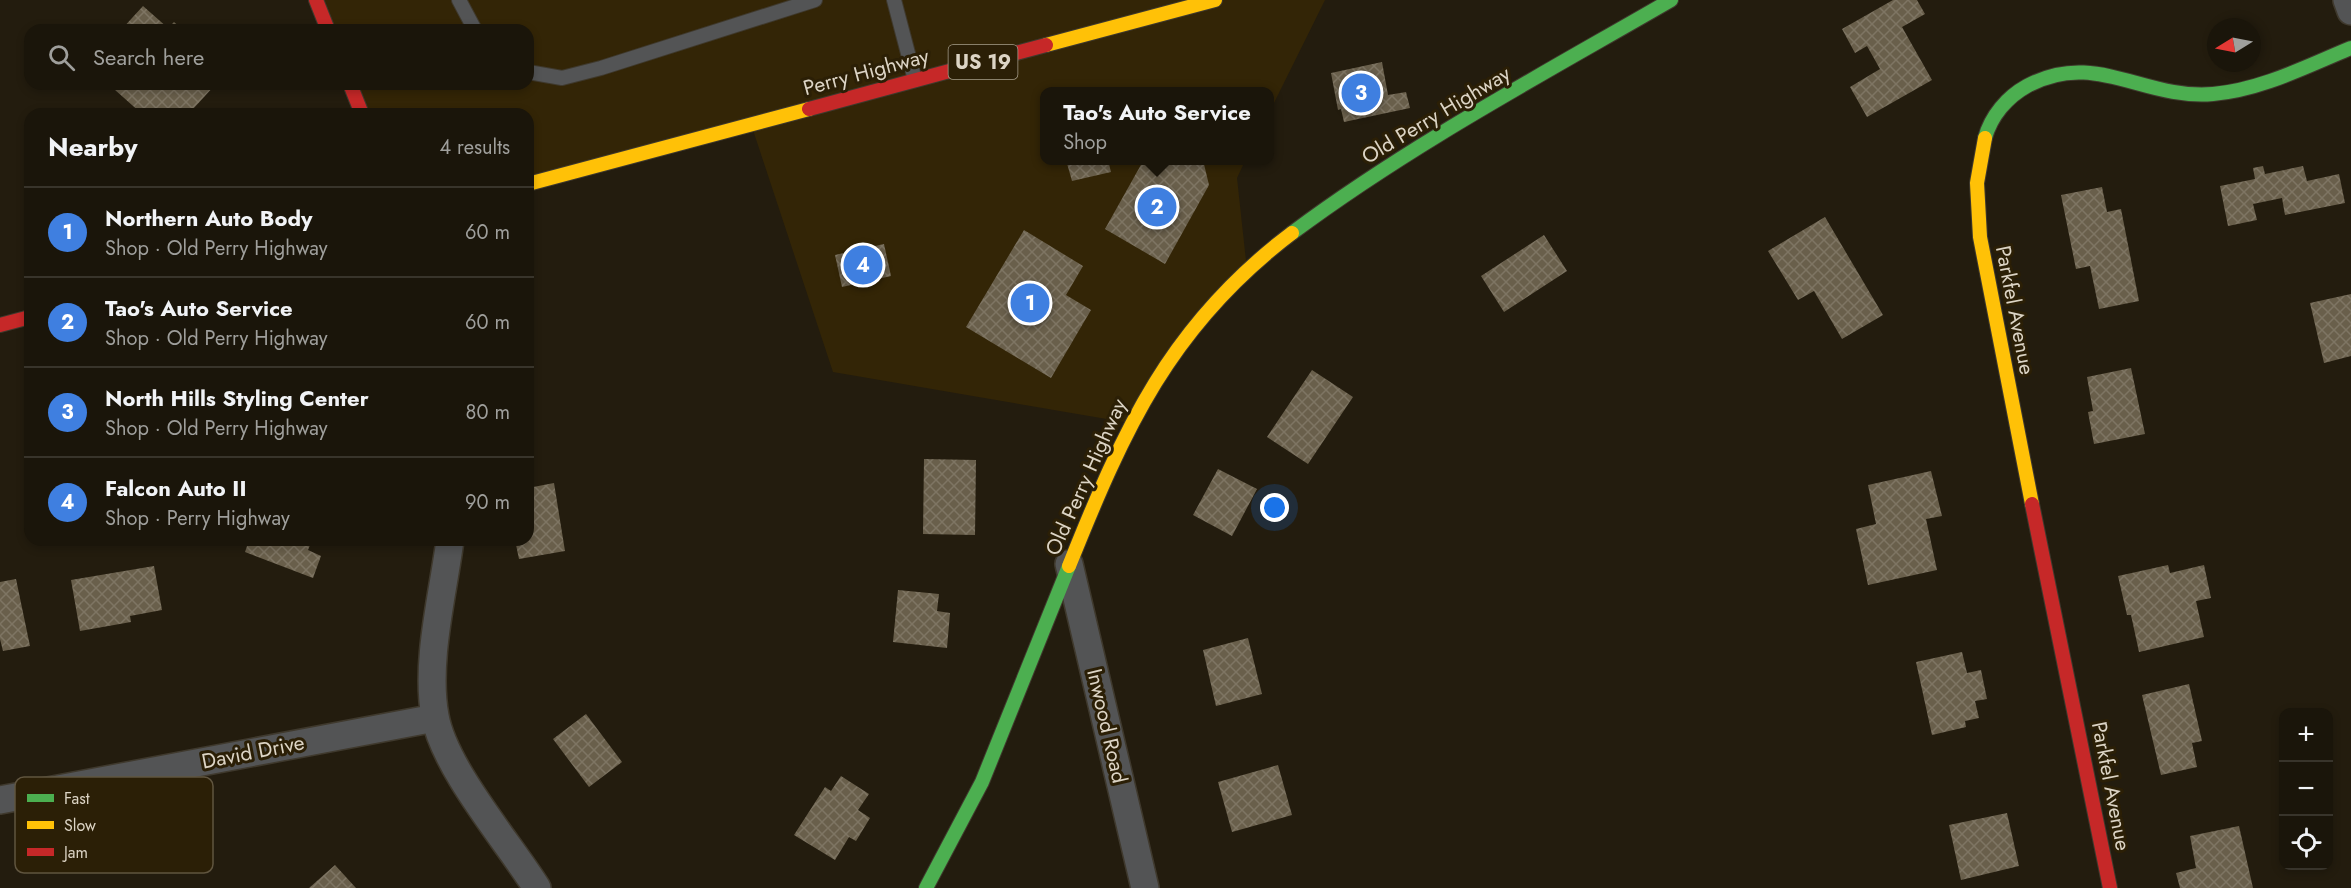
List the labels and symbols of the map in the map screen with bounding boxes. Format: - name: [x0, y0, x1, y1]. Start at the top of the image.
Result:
- north arrow: [2207, 18, 2261, 72]
- street label: Perry Highway: [800, 41, 933, 103]
- road number: US 19: [948, 45, 1018, 79]
- street label: Old Perry Highway: [1356, 58, 1517, 171]
- pin: 3: [1342, 70, 1380, 116]
- pin: 2: [1138, 184, 1176, 230]
- pin: 4: [844, 242, 882, 288]
- street label: Parkfel Avenue: [1988, 243, 2042, 377]
- pin: 1: [1010, 280, 1050, 326]
- street label: Old Perry Highway: [1038, 393, 1134, 560]
- your location: [1260, 493, 1289, 522]
- street label: Inwood Road: [1079, 666, 1135, 786]
- street label: Parkfel Avenue: [2084, 719, 2138, 853]
- street label: David Drive: [199, 727, 307, 777]
- legend: [15, 777, 213, 873]
- text: Fast: [64, 787, 90, 810]
- text: Slow: [64, 814, 96, 837]
- text: Jam: [62, 841, 88, 864]

